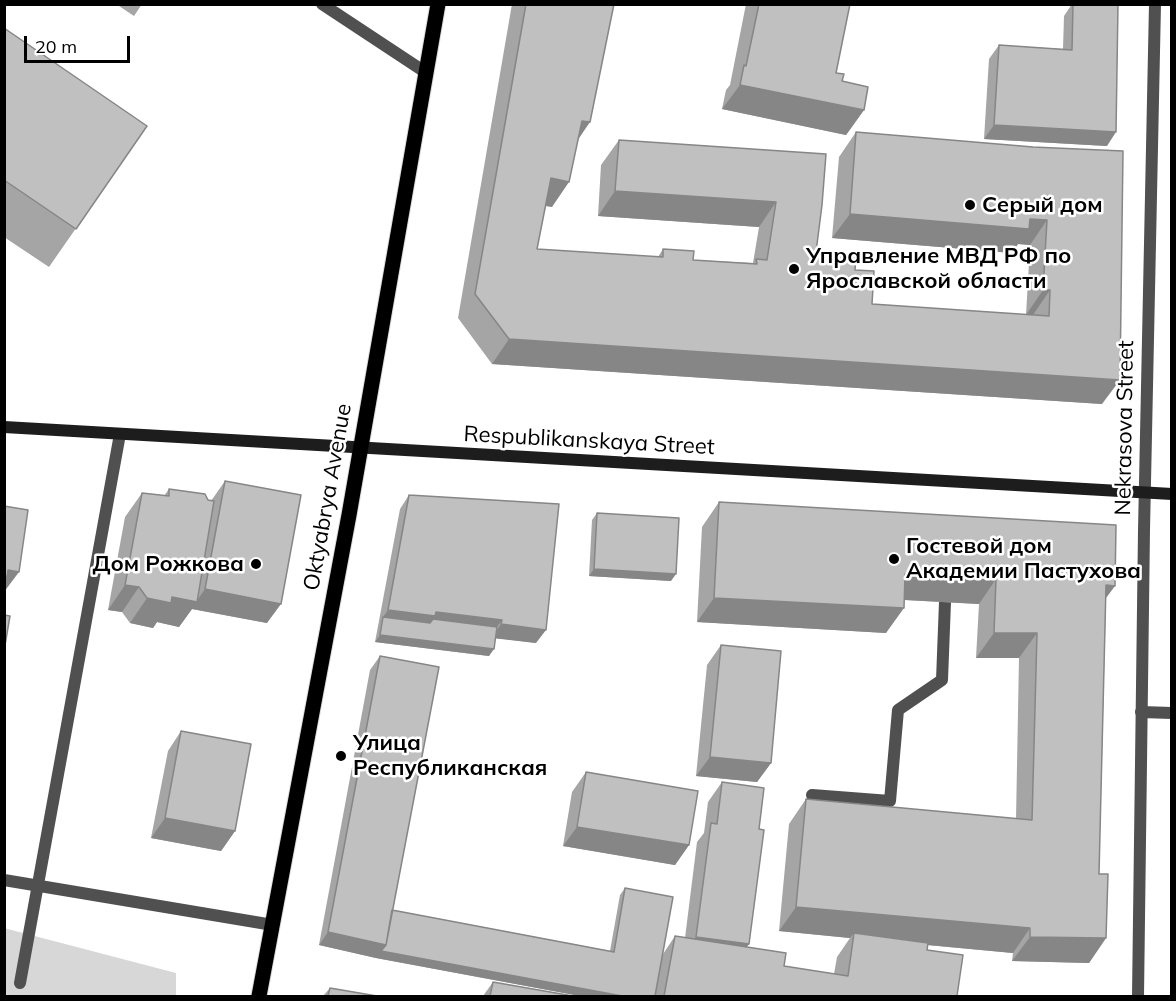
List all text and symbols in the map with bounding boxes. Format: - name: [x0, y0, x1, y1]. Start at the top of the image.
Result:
- scale bar: [27, 24, 134, 62]
- text: 20 m: [35, 35, 77, 58]
- place label: Серый дом: [982, 192, 1103, 218]
- marker: Серый дом: [963, 198, 977, 212]
- place label: Управление МВД РФ по Ярославской области: [806, 243, 1071, 294]
- marker: Управление МВД РФ по Ярославской области: [787, 262, 801, 276]
- street label: Nekrasova Street: [1110, 340, 1140, 516]
- street label: Oktyabrya Avenue: [299, 401, 357, 593]
- street label: Respublikanskaya Street: [463, 421, 715, 461]
- place label: Гостевой дом Академии Пастухова: [906, 533, 1141, 584]
- place label: Дом Рожкова: [92, 551, 244, 577]
- marker: Гостевой дом Академии Пастухова: [887, 552, 901, 566]
- marker: Дом Рожкова: [249, 557, 263, 571]
- place label: Улица Республиканская: [353, 730, 547, 782]
- marker: Улица Республиканская: [334, 749, 348, 763]

